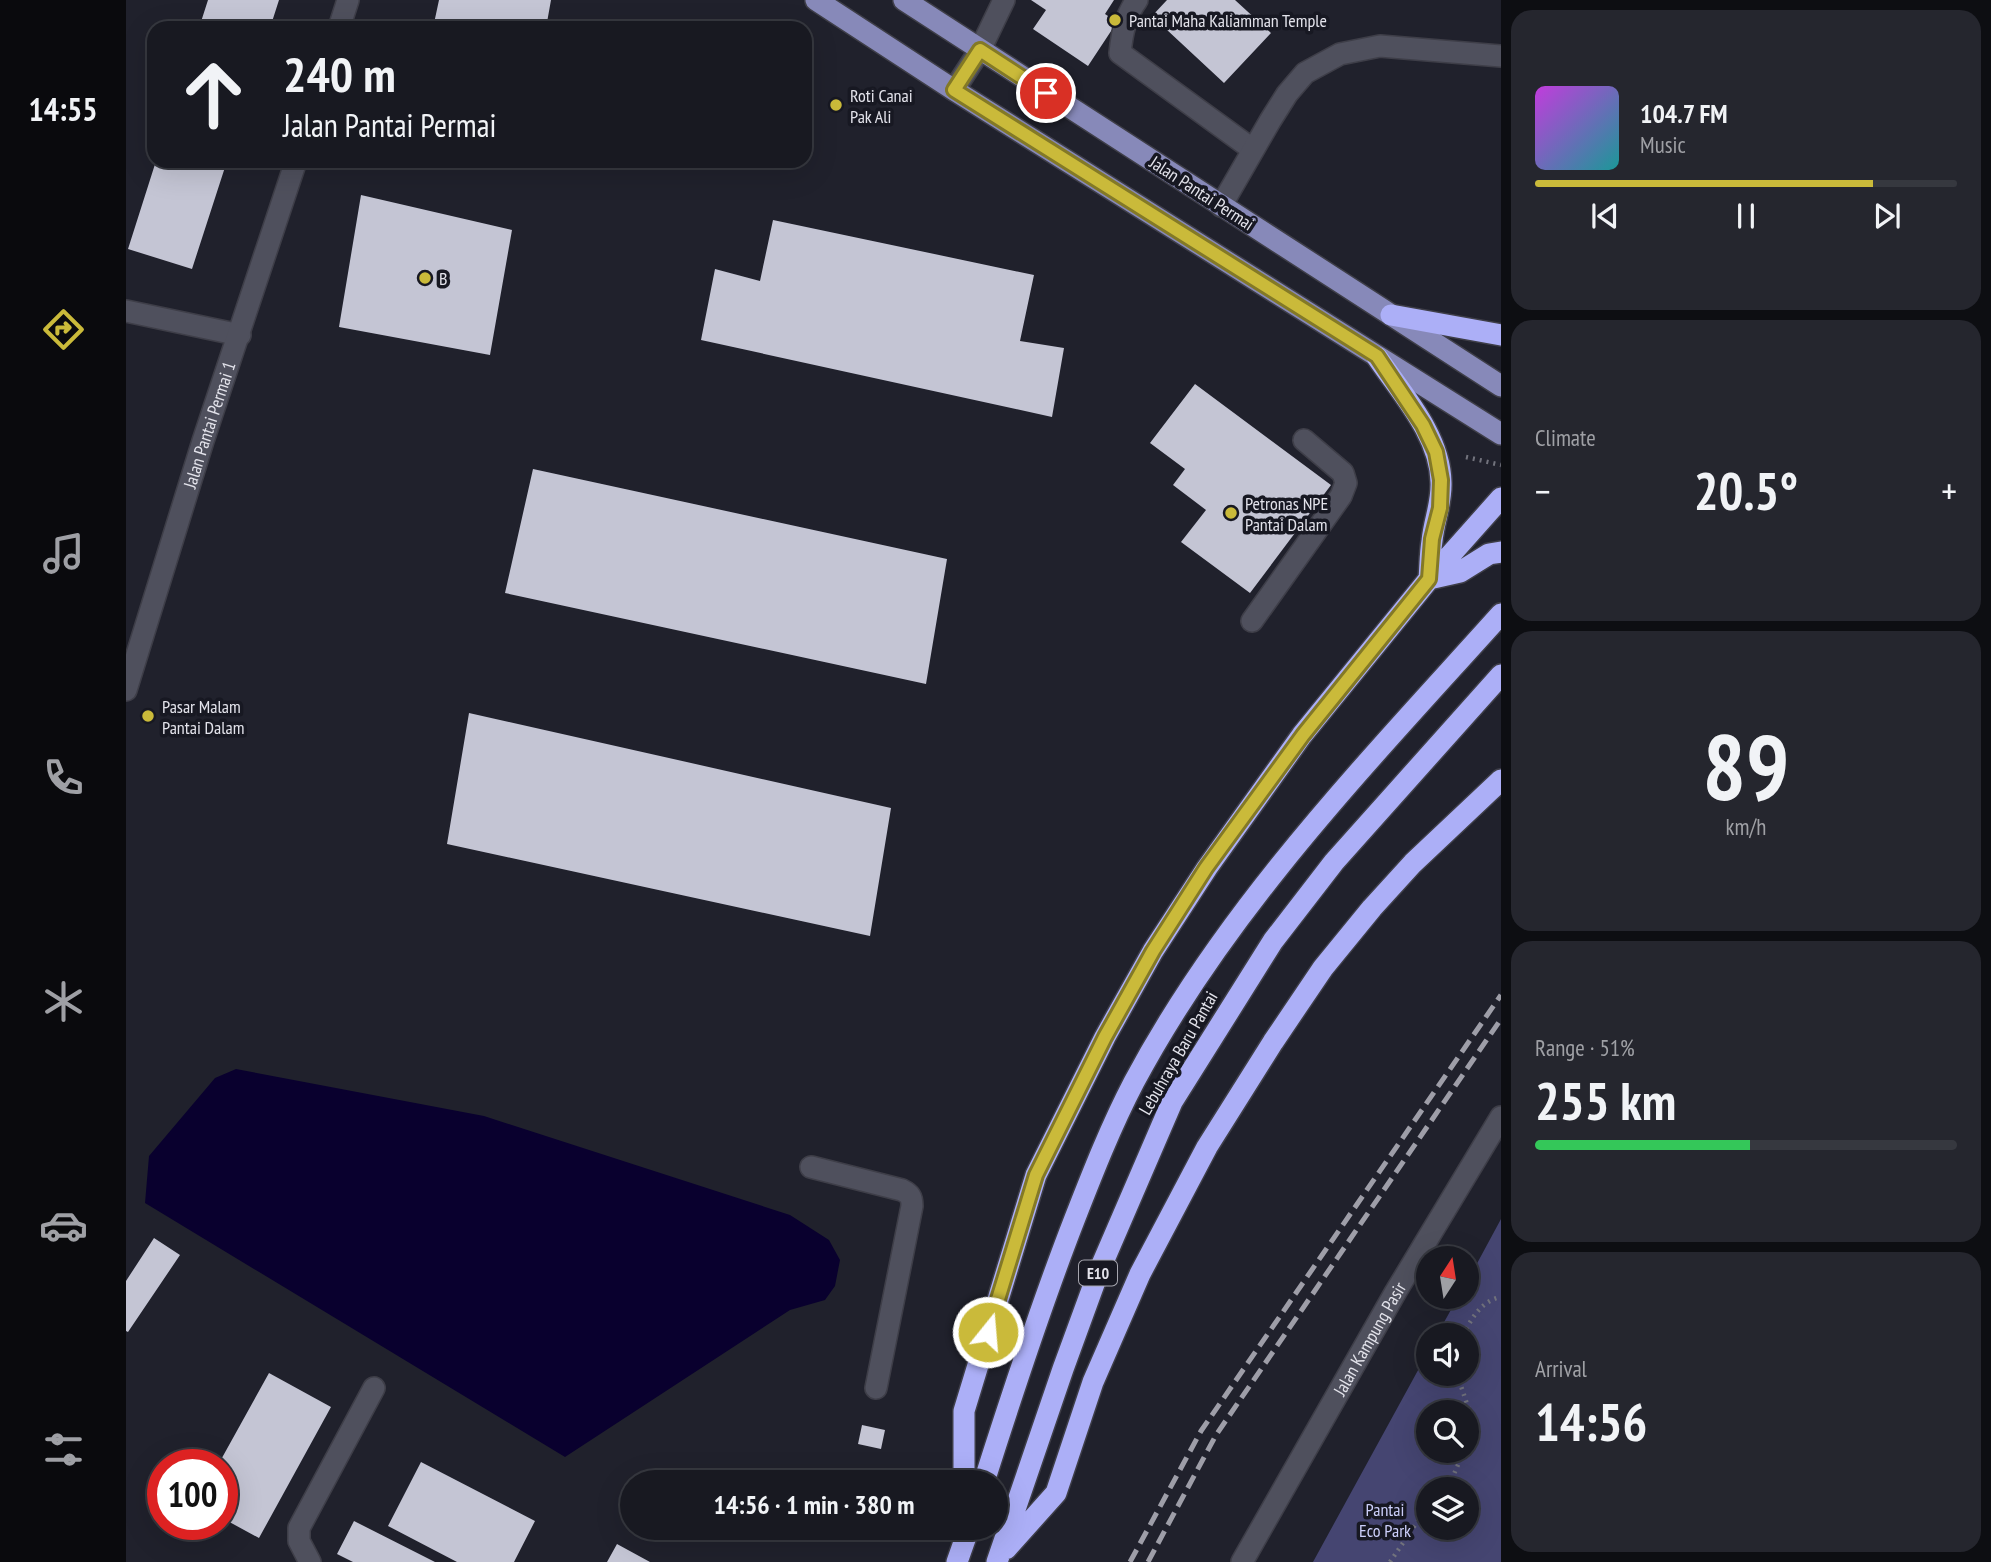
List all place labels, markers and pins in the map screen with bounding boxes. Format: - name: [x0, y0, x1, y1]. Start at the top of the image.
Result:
- place label: Pantai Maha Kaliamman Temple: [1129, 9, 1327, 32]
- marker: Pantai Maha Kaliamman Temple: [1107, 12, 1123, 28]
- pin: [1016, 63, 1076, 123]
- place label: Roti Canai Pak Ali: [850, 84, 913, 128]
- marker: Roti Canai Pak Ali: [828, 97, 844, 113]
- place label: B: [439, 267, 447, 290]
- marker: B: [417, 270, 433, 286]
- place label: Petronas NPE Pantai Dalam: [1245, 492, 1328, 536]
- marker: Petronas NPE Pantai Dalam: [1223, 505, 1239, 521]
- place label: Pasar Malam Pantai Dalam: [162, 695, 244, 739]
- marker: Pasar Malam Pantai Dalam: [140, 708, 156, 724]

